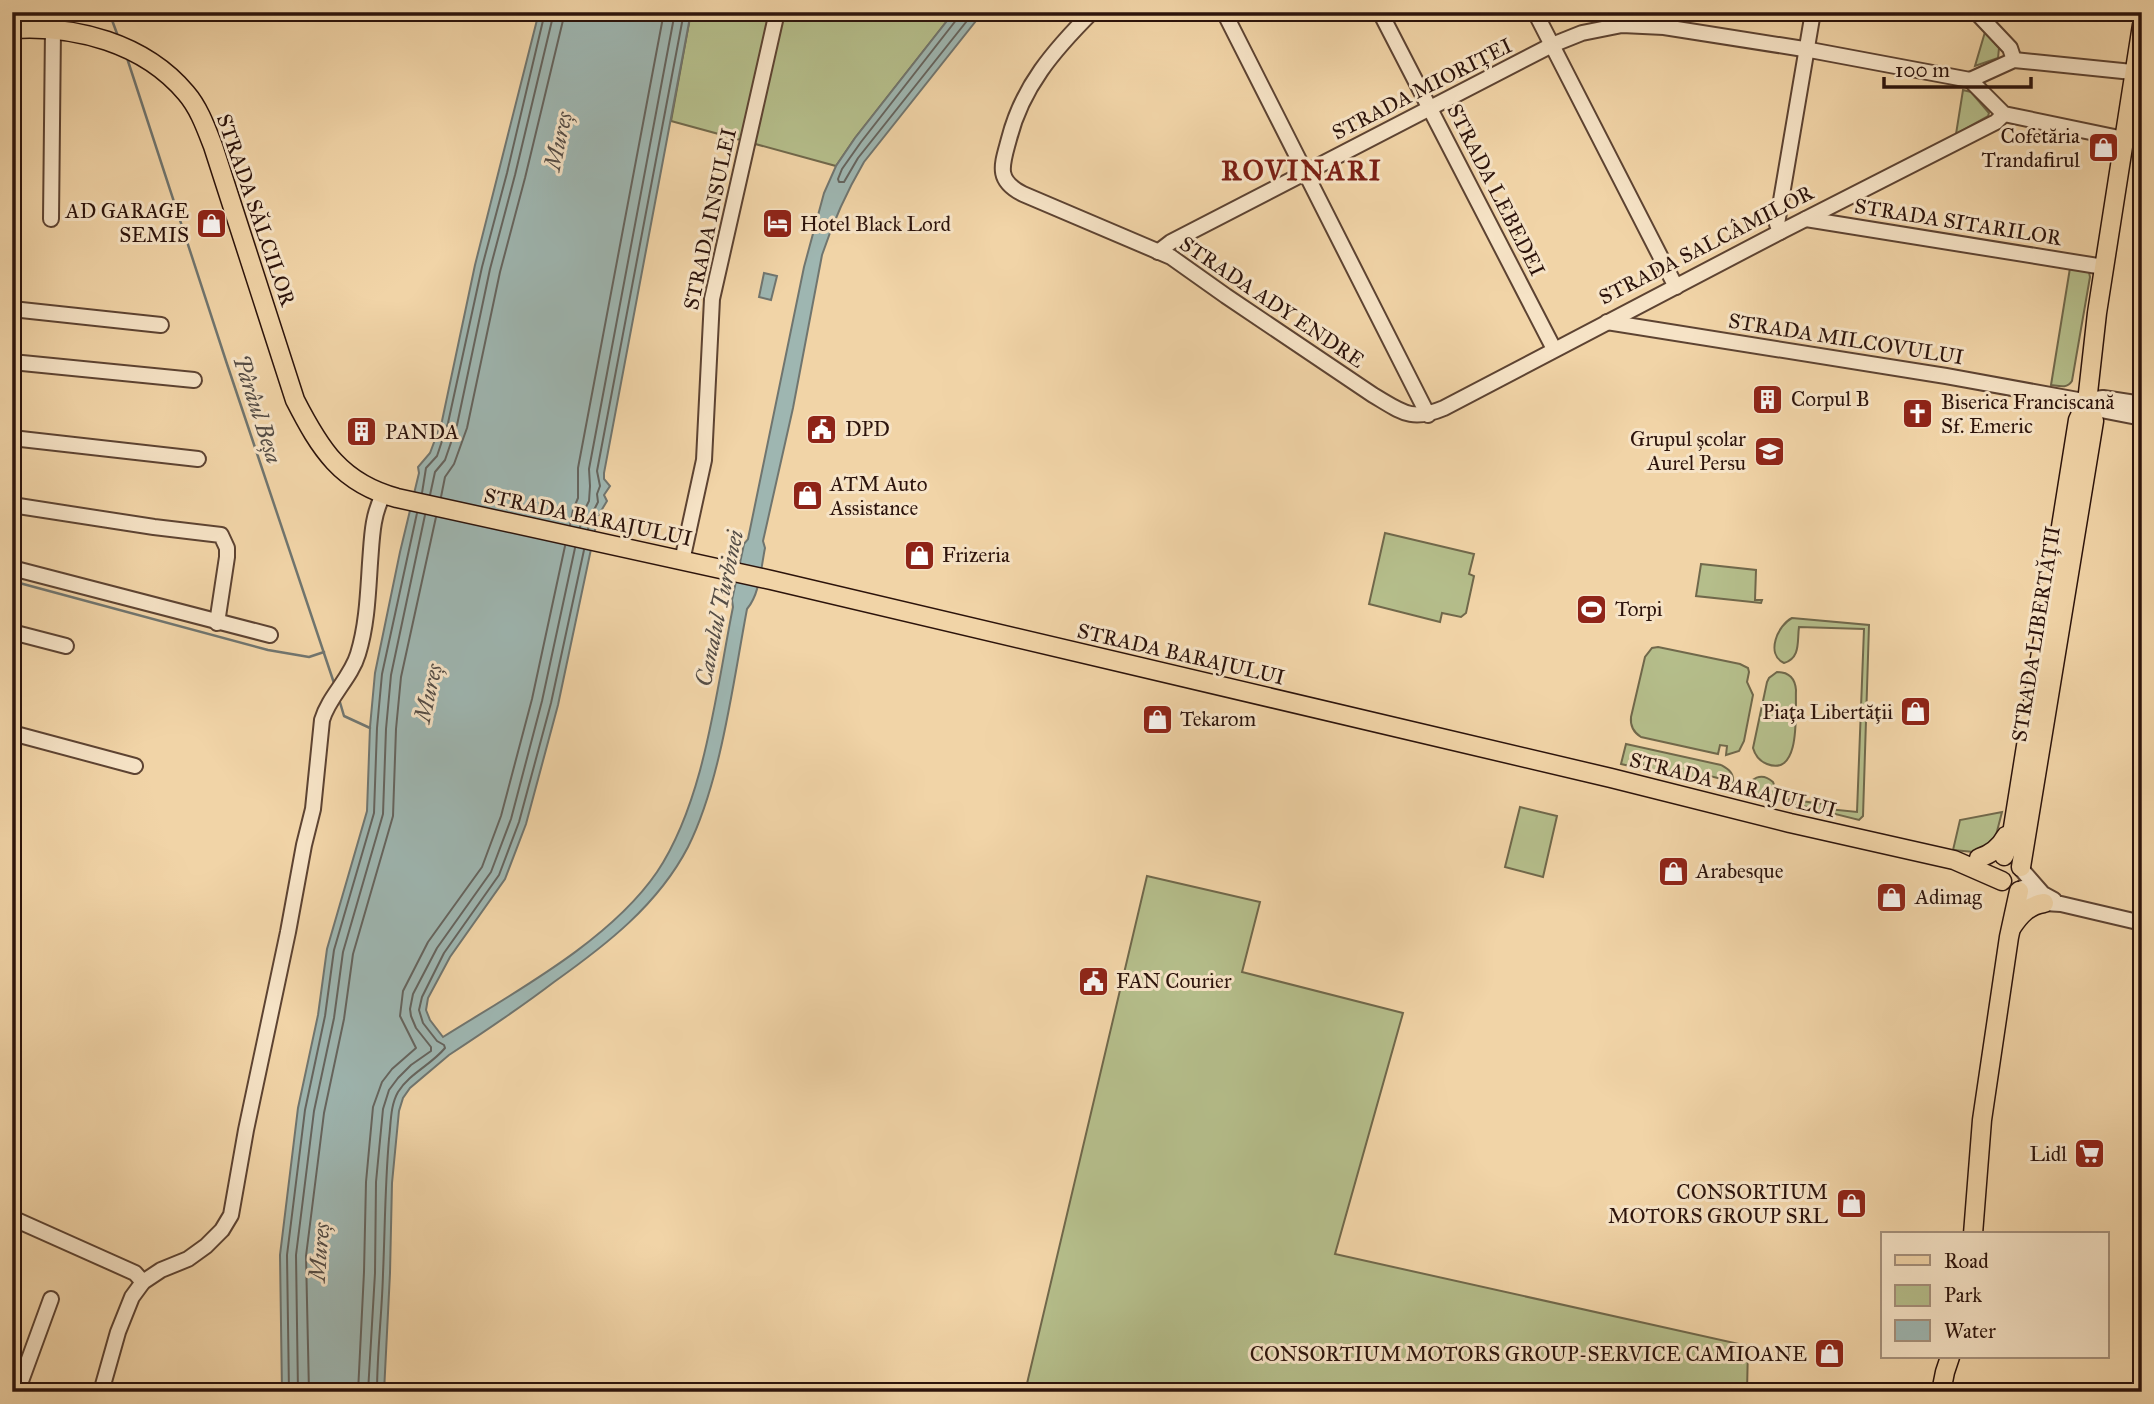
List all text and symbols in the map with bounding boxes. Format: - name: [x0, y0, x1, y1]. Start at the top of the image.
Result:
- street label: STRADA MIORIȚEI: [1328, 32, 1516, 146]
- scale bar: [1884, 46, 2032, 90]
- text: 100 m: [1895, 57, 1950, 83]
- street label: STRADA LEBEDEI: [1441, 99, 1551, 281]
- water label: Mureș: [537, 109, 578, 175]
- street label: STRADA SĂLCILOR: [211, 111, 301, 311]
- place label: Cofetăria Trandafirul: [1982, 123, 2080, 173]
- street label: STRADA INSULEI: [678, 126, 742, 312]
- shop icon: Cofetăria Trandafirul: [2086, 131, 2120, 165]
- district label: ROVINARI: [1221, 153, 1383, 188]
- street label: STRADA SALCÂMILOR: [1594, 179, 1819, 310]
- street label: STRADA SITARILOR: [1853, 193, 2065, 251]
- place label: AD GARAGE SEMIS: [65, 198, 189, 248]
- shop icon: AD GARAGE SEMIS: [195, 206, 229, 240]
- hotel icon: Hotel Black Lord: [760, 207, 794, 241]
- place label: Hotel Black Lord: [800, 211, 952, 237]
- street label: STRADA ADY ENDRE: [1175, 230, 1369, 374]
- street label: STRADA MILCOVULUI: [1726, 308, 1966, 370]
- water label: Pârâul Beșa: [227, 351, 289, 467]
- building icon: Corpul B: [1751, 382, 1785, 416]
- place label: Corpul B: [1791, 386, 1870, 412]
- place label: Biserica Franciscană Sf. Emeric: [1941, 389, 2115, 439]
- church icon: Biserica Franciscană Sf. Emeric: [1901, 397, 1935, 431]
- public building icon: DPD: [805, 412, 839, 446]
- building icon: PANDA: [345, 415, 379, 449]
- place label: DPD: [845, 416, 890, 442]
- place label: PANDA: [385, 419, 459, 445]
- place label: Grupul școlar Aurel Persu: [1630, 426, 1746, 476]
- school or university icon: Grupul școlar Aurel Persu: [1752, 434, 1786, 468]
- place label: ATM Auto Assistance: [829, 471, 928, 521]
- shop icon: ATM Auto Assistance: [790, 479, 824, 513]
- street label: STRADA BARAJULUI: [481, 482, 695, 552]
- street label: STRADA LIBERTĂȚII: [2006, 524, 2066, 744]
- water label: Canalul Turbinei: [689, 527, 749, 689]
- shop icon: Frizeria: [902, 538, 936, 572]
- place label: Frizeria: [942, 542, 1010, 568]
- sports icon: Torpi: [1575, 592, 1609, 626]
- place label: Torpi: [1615, 596, 1663, 622]
- street label: STRADA BARAJULUI: [1075, 617, 1287, 691]
- water label: Mureș: [407, 661, 448, 727]
- shop icon: Piața Libertății: [1899, 695, 1933, 729]
- place label: Piața Libertății: [1762, 699, 1893, 725]
- shop icon: Tekarom: [1140, 702, 1174, 736]
- place label: Tekarom: [1180, 706, 1256, 732]
- street label: STRADA BARAJULUI: [1627, 747, 1839, 823]
- shop icon: Arabesque: [1656, 854, 1690, 888]
- place label: Arabesque: [1695, 858, 1784, 884]
- shop icon: Adimag: [1875, 880, 1909, 914]
- place label: Adimag: [1914, 884, 1982, 910]
- public building icon: FAN Courier: [1076, 964, 1110, 998]
- place label: FAN Courier: [1116, 968, 1232, 994]
- supermarket icon: Lidl: [2073, 1137, 2107, 1171]
- place label: Lidl: [2030, 1141, 2067, 1167]
- place label: CONSORTIUM MOTORS GROUP SRL: [1608, 1179, 1828, 1229]
- shop icon: CONSORTIUM MOTORS GROUP SRL: [1834, 1187, 1868, 1221]
- water label: Mureș: [302, 1221, 336, 1285]
- legend: [1881, 1232, 2108, 1358]
- text: Road: [1944, 1248, 1989, 1274]
- text: Park: [1944, 1282, 1982, 1308]
- text: Water: [1944, 1318, 1996, 1344]
- shop icon: CONSORTIUM MOTORS GROUP-SERVICE CAMIOANE: [1813, 1337, 1847, 1371]
- place label: CONSORTIUM MOTORS GROUP-SERVICE CAMIOANE: [1250, 1341, 1807, 1367]

